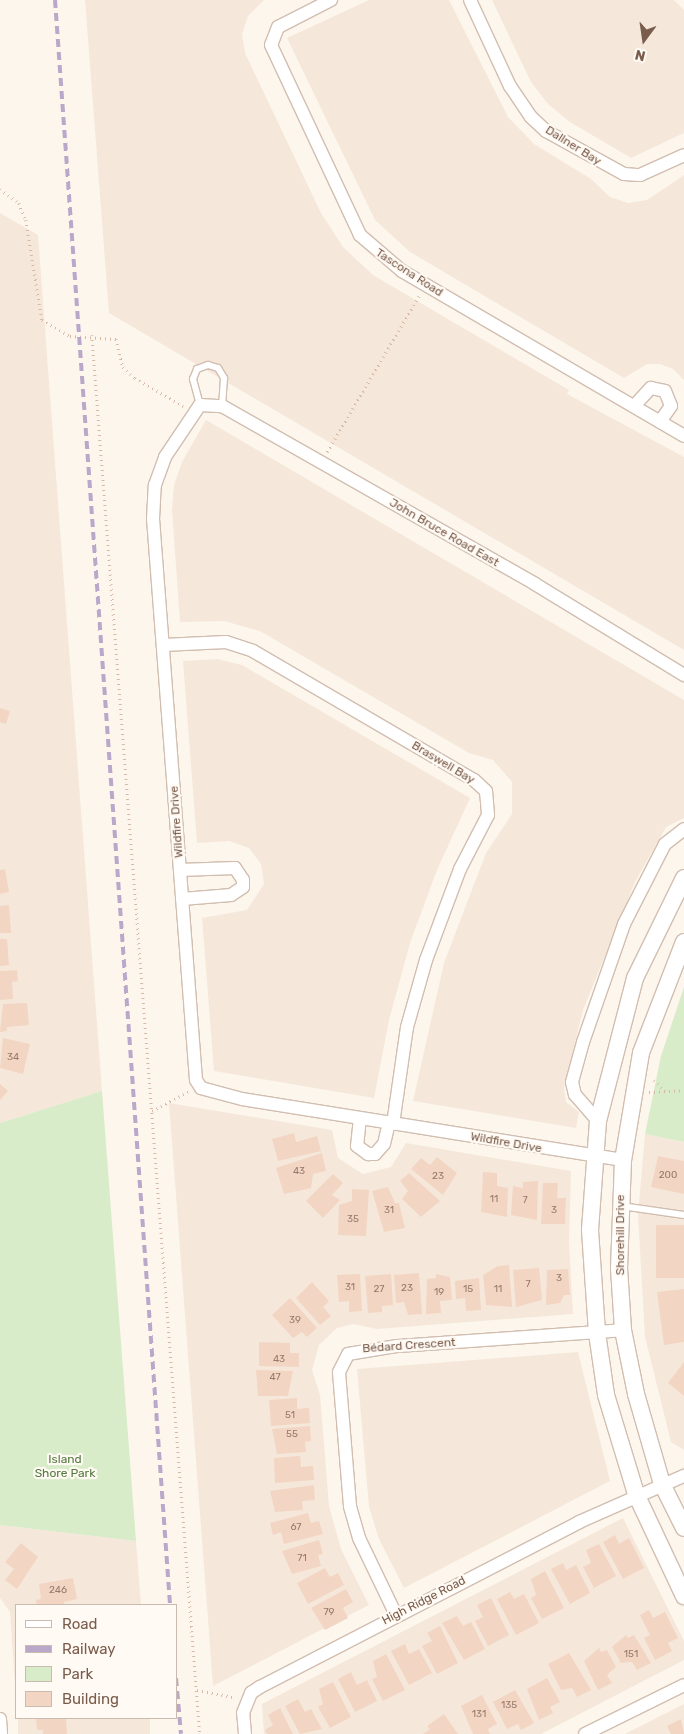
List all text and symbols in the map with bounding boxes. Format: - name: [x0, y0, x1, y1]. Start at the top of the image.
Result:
- north arrow: [619, 15, 669, 65]
- text: N: [633, 46, 647, 65]
- street label: Dallner Bay: [542, 123, 604, 169]
- street label: Tascona Road: [373, 246, 445, 300]
- street label: John Bruce Road East: [387, 496, 501, 570]
- street label: Braswell Bay: [409, 739, 477, 787]
- street label: Wildfire Drive: [167, 786, 187, 858]
- house number: 34: [7, 1052, 19, 1064]
- street label: Wildfire Drive: [469, 1130, 543, 1156]
- house number: 43: [293, 1166, 305, 1178]
- house number: 200: [659, 1170, 677, 1182]
- house number: 23: [432, 1171, 444, 1183]
- house number: 11: [490, 1194, 498, 1206]
- house number: 7: [522, 1195, 528, 1207]
- street label: Shorehill Drive: [614, 1195, 628, 1275]
- house number: 31: [384, 1205, 394, 1217]
- house number: 3: [551, 1205, 557, 1217]
- house number: 35: [347, 1214, 359, 1226]
- house number: 3: [556, 1273, 562, 1285]
- house number: 7: [525, 1279, 531, 1291]
- house number: 31: [345, 1282, 355, 1294]
- house number: 23: [401, 1283, 413, 1295]
- house number: 27: [374, 1284, 384, 1296]
- house number: 15: [463, 1284, 473, 1296]
- house number: 11: [494, 1284, 502, 1296]
- house number: 19: [434, 1287, 444, 1299]
- house number: 39: [289, 1315, 301, 1327]
- street label: Bédard Crescent: [362, 1336, 456, 1356]
- house number: 43: [273, 1354, 285, 1366]
- house number: 47: [269, 1372, 281, 1384]
- house number: 51: [285, 1410, 295, 1422]
- house number: 55: [286, 1429, 298, 1441]
- park label: Island Shore Park: [35, 1453, 95, 1481]
- house number: 67: [291, 1522, 301, 1534]
- house number: 71: [297, 1553, 307, 1565]
- street label: High Ridge Road: [380, 1574, 468, 1628]
- house number: 246: [49, 1585, 67, 1597]
- legend: [15, 1604, 178, 1719]
- house number: 79: [323, 1607, 335, 1619]
- text: Road: [62, 1615, 98, 1633]
- text: Railway: [62, 1640, 116, 1658]
- house number: 151: [624, 1649, 638, 1661]
- text: Park: [62, 1665, 93, 1683]
- text: Building: [62, 1690, 119, 1708]
- house number: 135: [501, 1700, 517, 1712]
- house number: 131: [472, 1709, 486, 1721]

